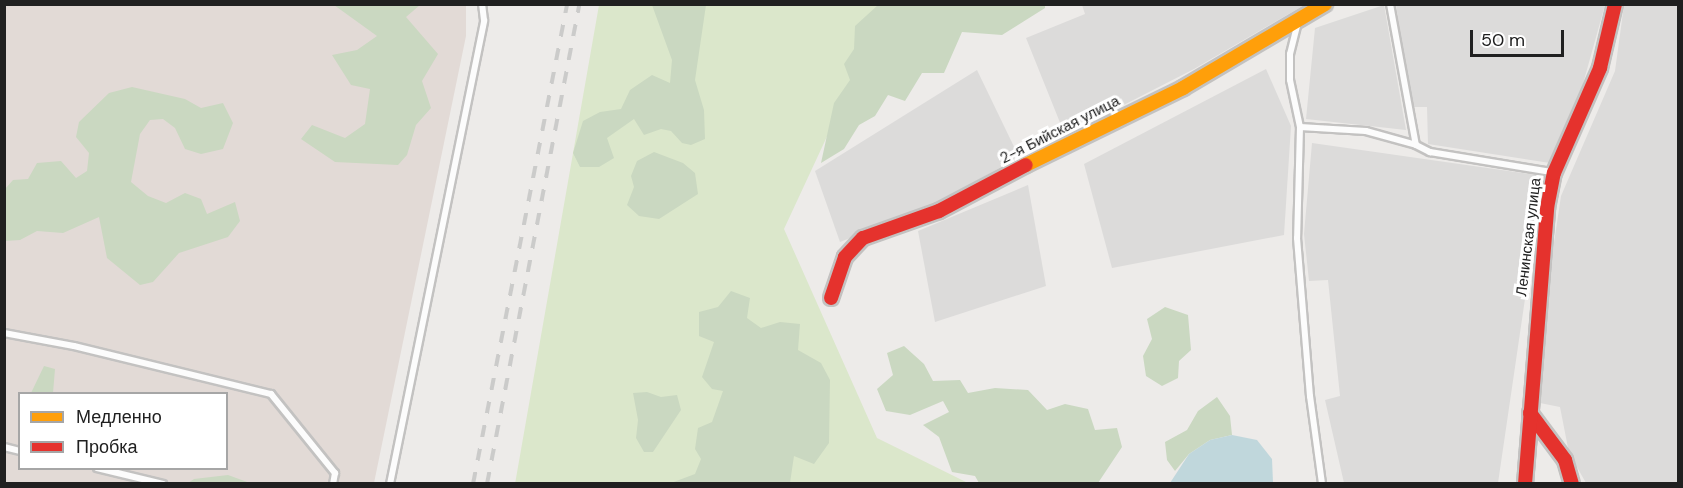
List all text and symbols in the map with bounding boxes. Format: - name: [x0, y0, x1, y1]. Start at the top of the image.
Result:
- scale bar: [1473, 18, 1568, 56]
- text: 50 m: [1481, 28, 1525, 52]
- street label: 2-я Бийская улица: [997, 92, 1123, 168]
- street label: Ленинская улица: [1513, 177, 1545, 297]
- legend: [18, 392, 228, 470]
- text: Медленно: [76, 405, 162, 429]
- text: Пробка: [76, 435, 138, 459]

